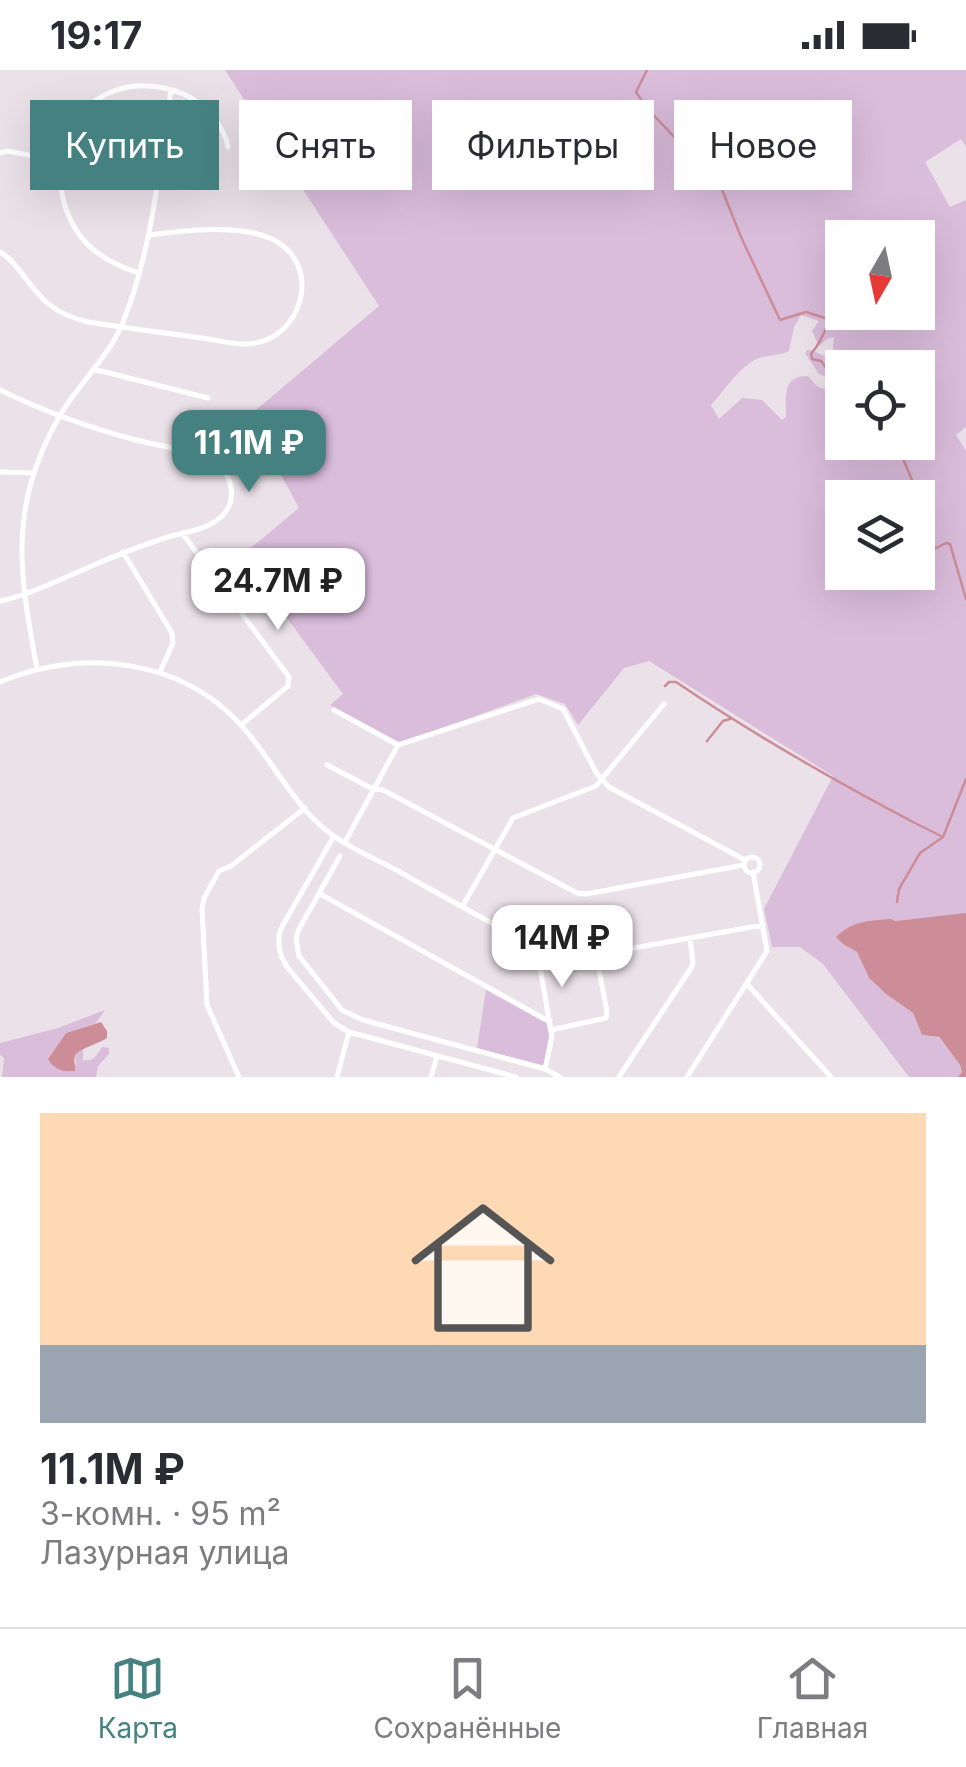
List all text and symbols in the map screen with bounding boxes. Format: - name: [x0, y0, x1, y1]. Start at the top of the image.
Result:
- text: 19:17: [50, 12, 142, 58]
- chip: Купить: [30, 100, 219, 190]
- chip: Снять: [239, 100, 412, 190]
- chip: Фильтры: [432, 100, 654, 190]
- chip: Новое: [674, 100, 852, 190]
- north arrow: [825, 220, 935, 330]
- map controls: [825, 220, 935, 590]
- button: locate: [825, 350, 935, 460]
- pin: 11.1M ₽: [157, 410, 341, 495]
- text: 11.1M ₽: [194, 423, 304, 462]
- button: layers: [825, 480, 935, 590]
- pin: 24.7M ₽: [186, 548, 370, 633]
- text: 24.7M ₽: [213, 561, 343, 600]
- pin: 14M ₽: [492, 905, 632, 990]
- text: 14M ₽: [514, 918, 610, 957]
- icon: home: [393, 1178, 573, 1358]
- text: 11.1M ₽: [40, 1443, 185, 1494]
- text: 3-комн. · 95 m²: [40, 1494, 281, 1533]
- text: Лазурная улица: [40, 1533, 289, 1572]
- tab: Карта: [98, 1651, 178, 1745]
- tab: Сохранённые: [373, 1651, 561, 1745]
- tab: Главная: [757, 1651, 868, 1745]

